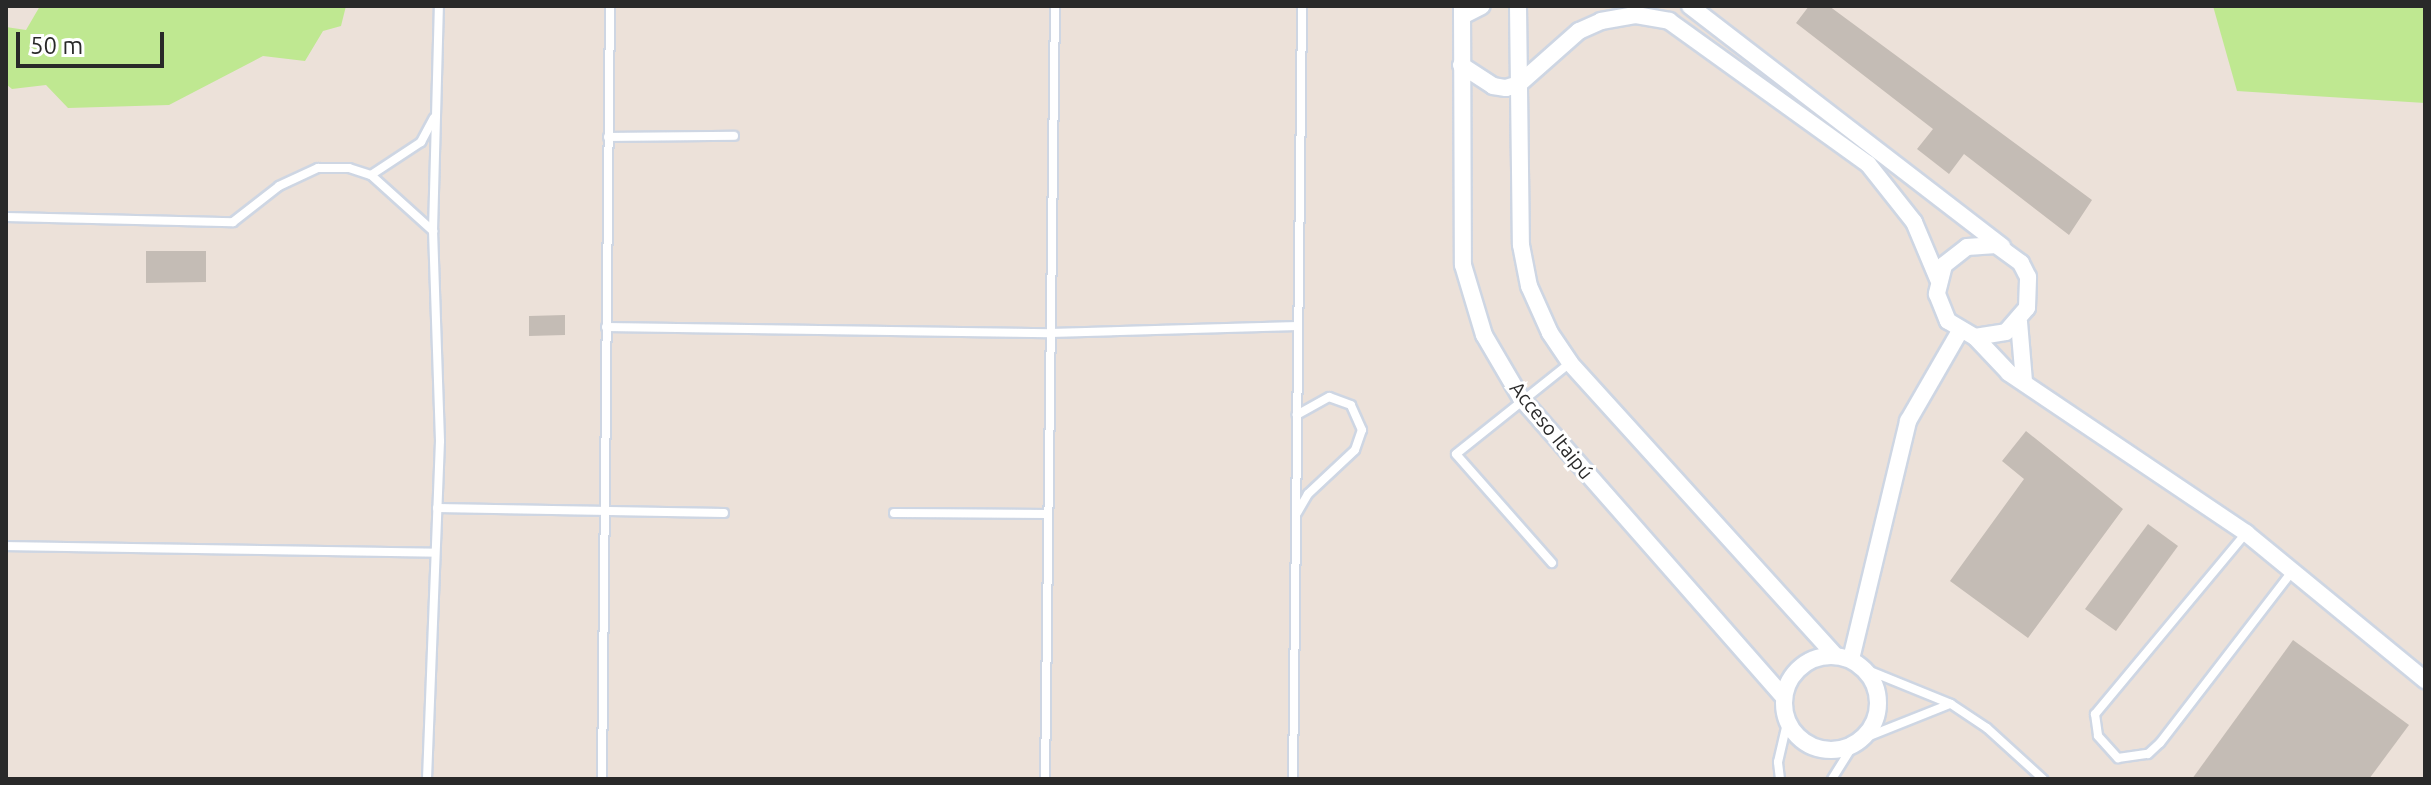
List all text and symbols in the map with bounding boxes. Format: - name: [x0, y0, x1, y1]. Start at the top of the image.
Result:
- scale bar: [20, 16, 168, 66]
- text: 50 m: [30, 32, 83, 59]
- street label: Acceso Itaipú: [1505, 376, 1599, 484]

